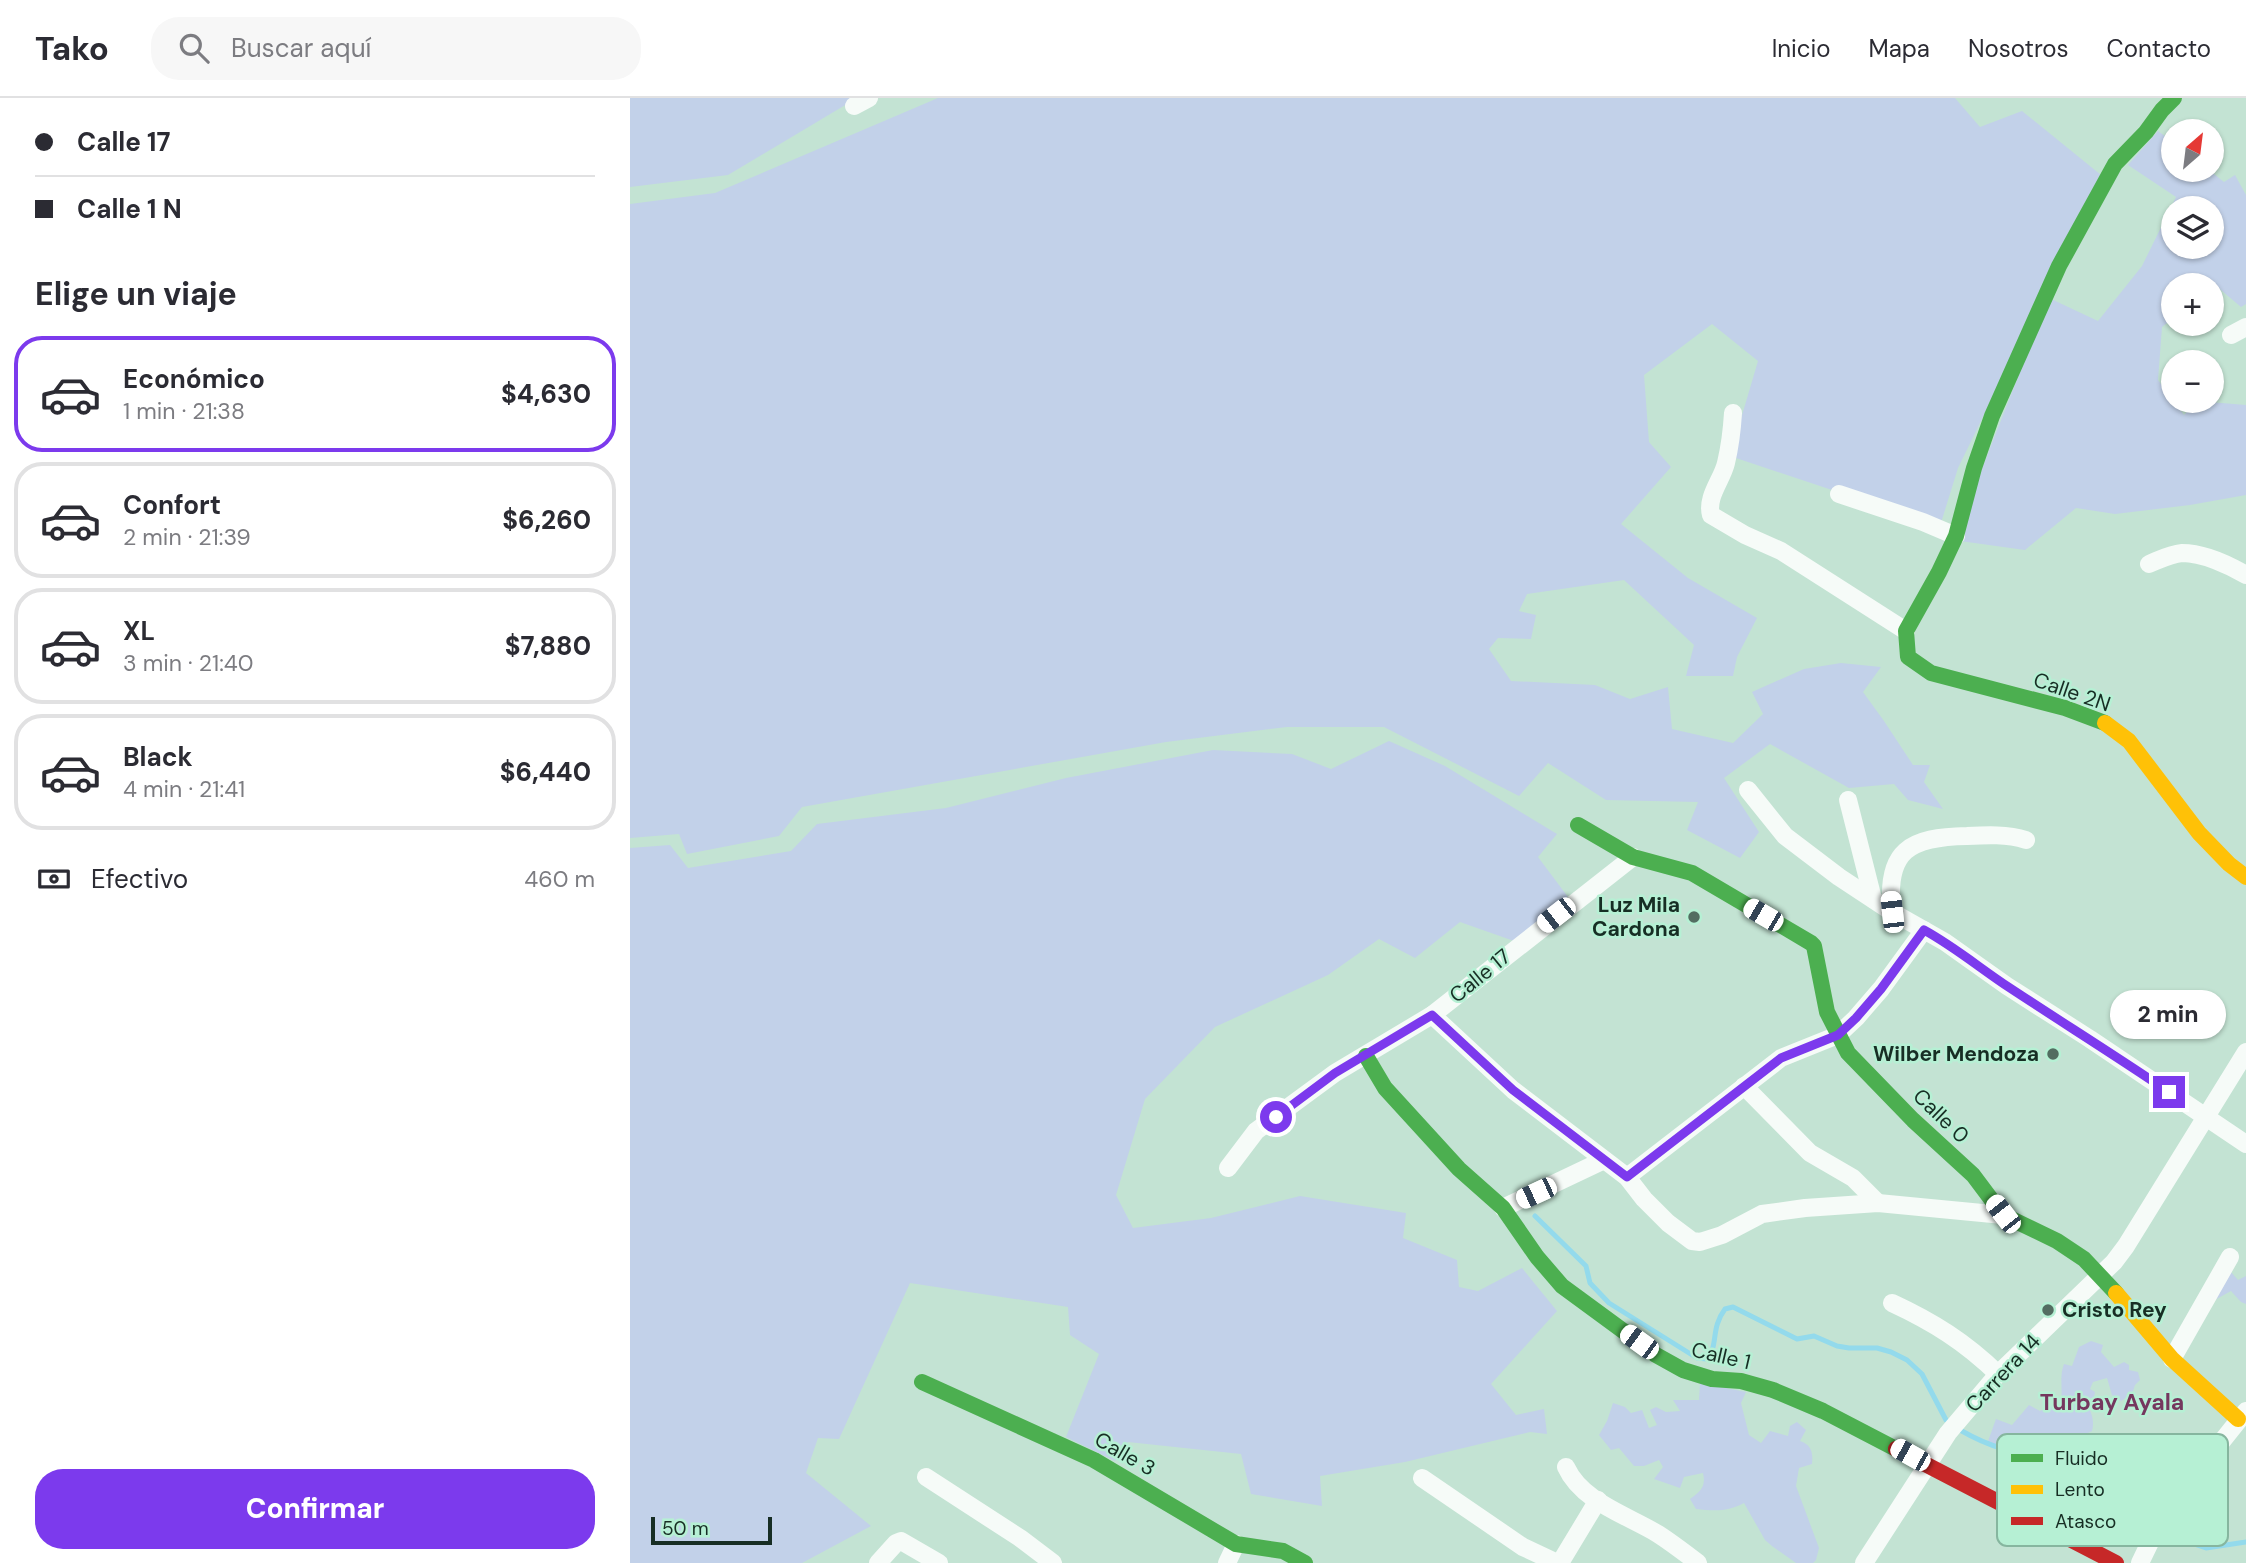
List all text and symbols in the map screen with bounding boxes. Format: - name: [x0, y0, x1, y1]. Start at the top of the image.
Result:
- search box: [151, 17, 641, 80]
- text: Tako: [35, 27, 109, 70]
- icon: search: [175, 29, 213, 67]
- text: Buscar aquí: [231, 31, 371, 65]
- text: Inicio: [1772, 33, 1831, 64]
- text: Mapa: [1869, 33, 1930, 64]
- text: Nosotros: [1968, 33, 2069, 64]
- text: Contacto: [2107, 33, 2211, 64]
- north arrow: [2161, 119, 2224, 182]
- map controls: [2161, 119, 2224, 413]
- text: Calle 17: [77, 125, 171, 159]
- text: Calle 1 N: [77, 192, 182, 226]
- button: layers: [2161, 196, 2224, 259]
- text: Elige un viaje: [35, 273, 237, 315]
- button: +: [2161, 273, 2224, 336]
- button: −: [2161, 350, 2224, 413]
- text: Económico: [123, 362, 265, 396]
- icon: car: [39, 363, 102, 426]
- text: $4,630: [501, 377, 591, 411]
- text: 1 min · 21:38: [123, 396, 245, 426]
- text: Confort: [123, 488, 221, 522]
- icon: car: [39, 489, 102, 552]
- text: $6,260: [502, 503, 591, 537]
- text: 2 min · 21:39: [123, 522, 251, 552]
- text: XL: [123, 614, 155, 648]
- icon: car: [39, 615, 102, 678]
- text: $7,880: [505, 629, 591, 663]
- text: 3 min · 21:40: [123, 648, 253, 678]
- street label: Calle 2N: [2030, 666, 2114, 718]
- text: Black: [123, 740, 193, 774]
- icon: car: [39, 741, 102, 804]
- text: $6,440: [500, 755, 591, 789]
- text: 4 min · 21:41: [123, 774, 245, 804]
- icon: cash: [35, 860, 73, 898]
- text: Efectivo: [91, 862, 188, 896]
- text: 460 m: [524, 864, 595, 894]
- car: [1880, 890, 1905, 934]
- place label: Luz Mila Cardona: [1592, 891, 1680, 943]
- car: [1533, 894, 1580, 936]
- car: [1740, 895, 1787, 935]
- marker: Luz Mila Cardona: [1686, 909, 1702, 925]
- street label: Calle 17: [1444, 943, 1516, 1009]
- callout: 2 min: [2111, 990, 2227, 1040]
- text: 2 min: [2137, 999, 2199, 1029]
- place label: Wilber Mendoza: [1873, 1040, 2039, 1068]
- marker: Wilber Mendoza: [2045, 1046, 2061, 1062]
- route end: [2153, 1076, 2185, 1108]
- street label: Calle 0: [1907, 1082, 1975, 1150]
- route start: [1260, 1101, 1292, 1133]
- car: [1513, 1175, 1560, 1211]
- car: [1982, 1191, 2025, 1237]
- place label: Cristo Rey: [2062, 1296, 2167, 1324]
- marker: Cristo Rey: [2040, 1302, 2056, 1318]
- car: [1616, 1321, 1663, 1363]
- street label: Carrera 14: [1959, 1328, 2047, 1418]
- street label: Calle 1: [1689, 1336, 1753, 1376]
- district label: Turbay Ayala: [2040, 1387, 2184, 1417]
- street label: Calle 3: [1090, 1425, 1160, 1483]
- legend: [1997, 1434, 2228, 1546]
- car: [1887, 1436, 1934, 1474]
- text: Fluido: [2055, 1446, 2108, 1471]
- button: Confirmar: [35, 1469, 595, 1549]
- text: Lento: [2055, 1477, 2105, 1502]
- text: Atasco: [2055, 1509, 2116, 1534]
- scale bar: [651, 1514, 772, 1546]
- text: 50 m: [662, 1516, 709, 1541]

